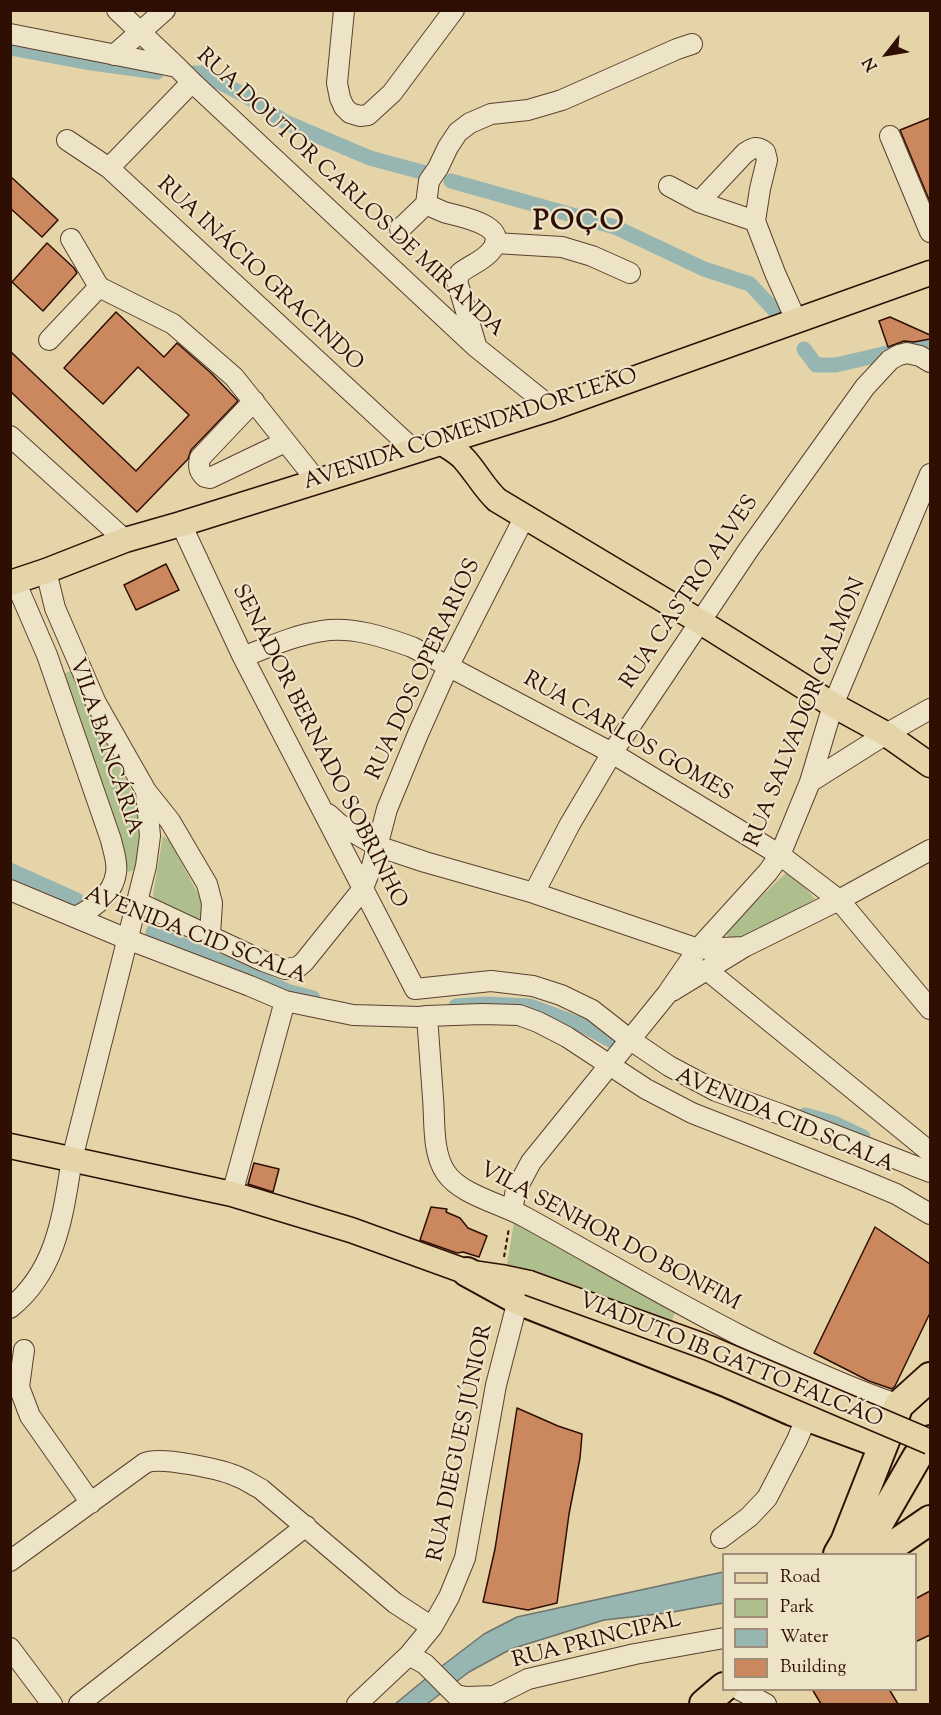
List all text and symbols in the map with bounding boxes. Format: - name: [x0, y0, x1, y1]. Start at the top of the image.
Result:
- north arrow: [857, 24, 917, 84]
- street label: RUA DOUTOR CARLOS DE MIRANDA: [190, 44, 508, 344]
- text: N: [858, 52, 884, 75]
- street label: RUA INÁCIO GRACINDO: [150, 172, 368, 378]
- district label: POÇO: [533, 207, 625, 241]
- street label: AVENIDA COMENDADOR LEÃO: [301, 364, 641, 498]
- street label: RUA CASTRO ALVES: [616, 491, 766, 695]
- street label: RUA DOS OPERARIOS: [362, 555, 488, 785]
- street label: RUA SALVADOR CALMON: [741, 575, 873, 851]
- street label: SENADOR BERNADO SOBRINHO: [225, 581, 411, 913]
- street label: VILA BANCÁRIA: [61, 655, 147, 839]
- street label: RUA CARLOS GOMES: [518, 667, 736, 809]
- street label: AVENIDA CID SCALA: [80, 882, 310, 992]
- street label: AVENIDA CID SCALA: [670, 1064, 898, 1180]
- street label: VILA SENHOR DO BONFIM: [474, 1158, 744, 1318]
- street label: VIADUTO IB GATTO FALCÃO: [574, 1289, 886, 1435]
- street label: RUA DIEGUES JÚNIOR: [424, 1322, 500, 1564]
- legend: [722, 1553, 917, 1691]
- text: Road: [780, 1565, 820, 1591]
- text: Park: [780, 1595, 814, 1621]
- street label: RUA PRINCIPAL: [510, 1608, 684, 1676]
- text: Water: [780, 1625, 828, 1651]
- text: Building: [780, 1655, 846, 1681]

